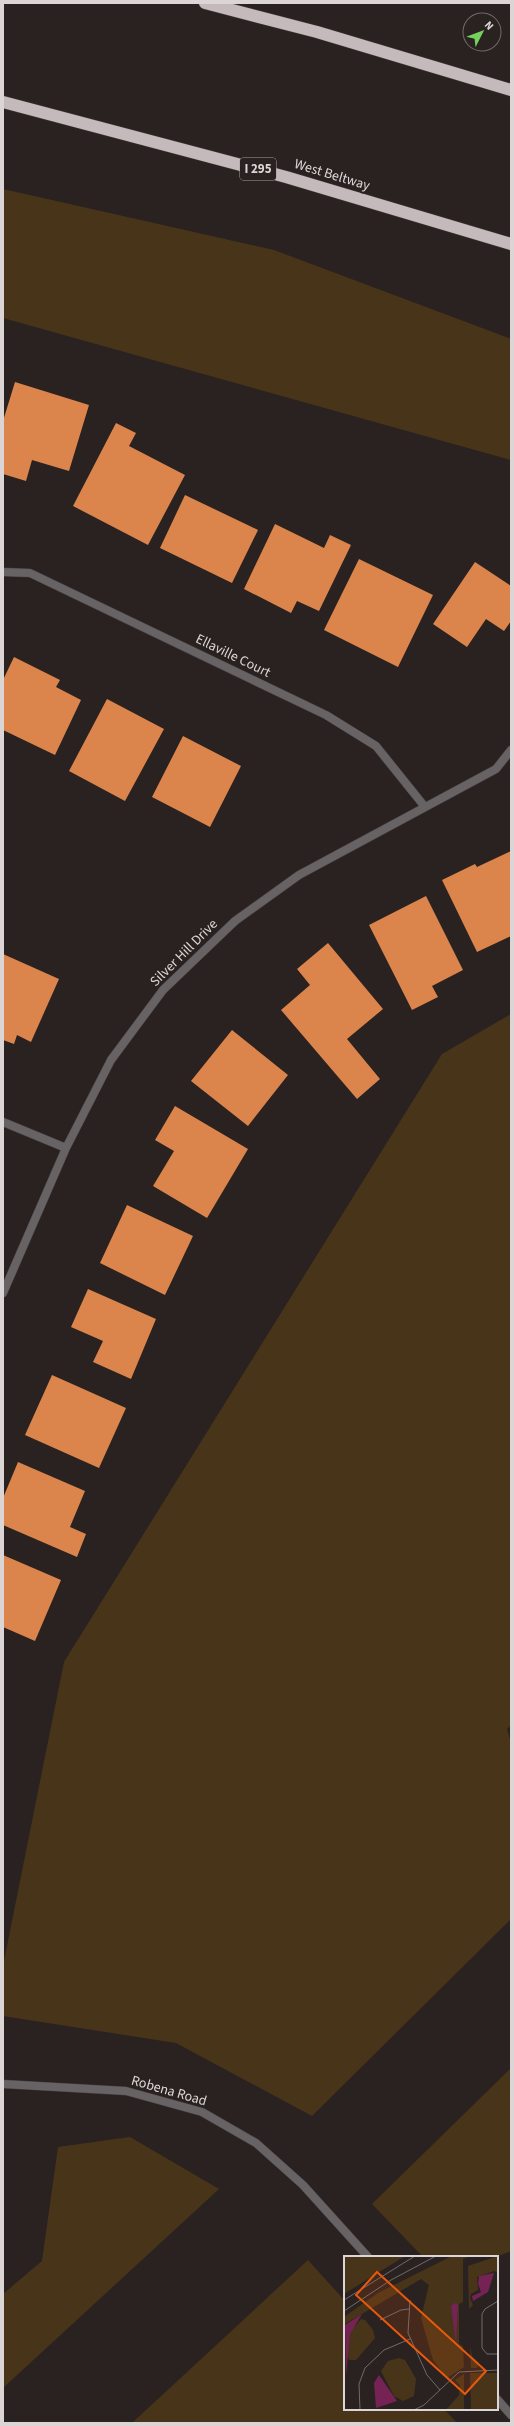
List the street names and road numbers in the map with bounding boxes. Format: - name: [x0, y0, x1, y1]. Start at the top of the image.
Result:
- street label: West Beltway: [292, 154, 373, 196]
- road number: I 295: [240, 158, 276, 180]
- street label: Ellaville Court: [192, 629, 274, 683]
- street label: Silver Hill Drive: [146, 915, 222, 991]
- street label: Robena Road: [129, 2071, 209, 2111]

